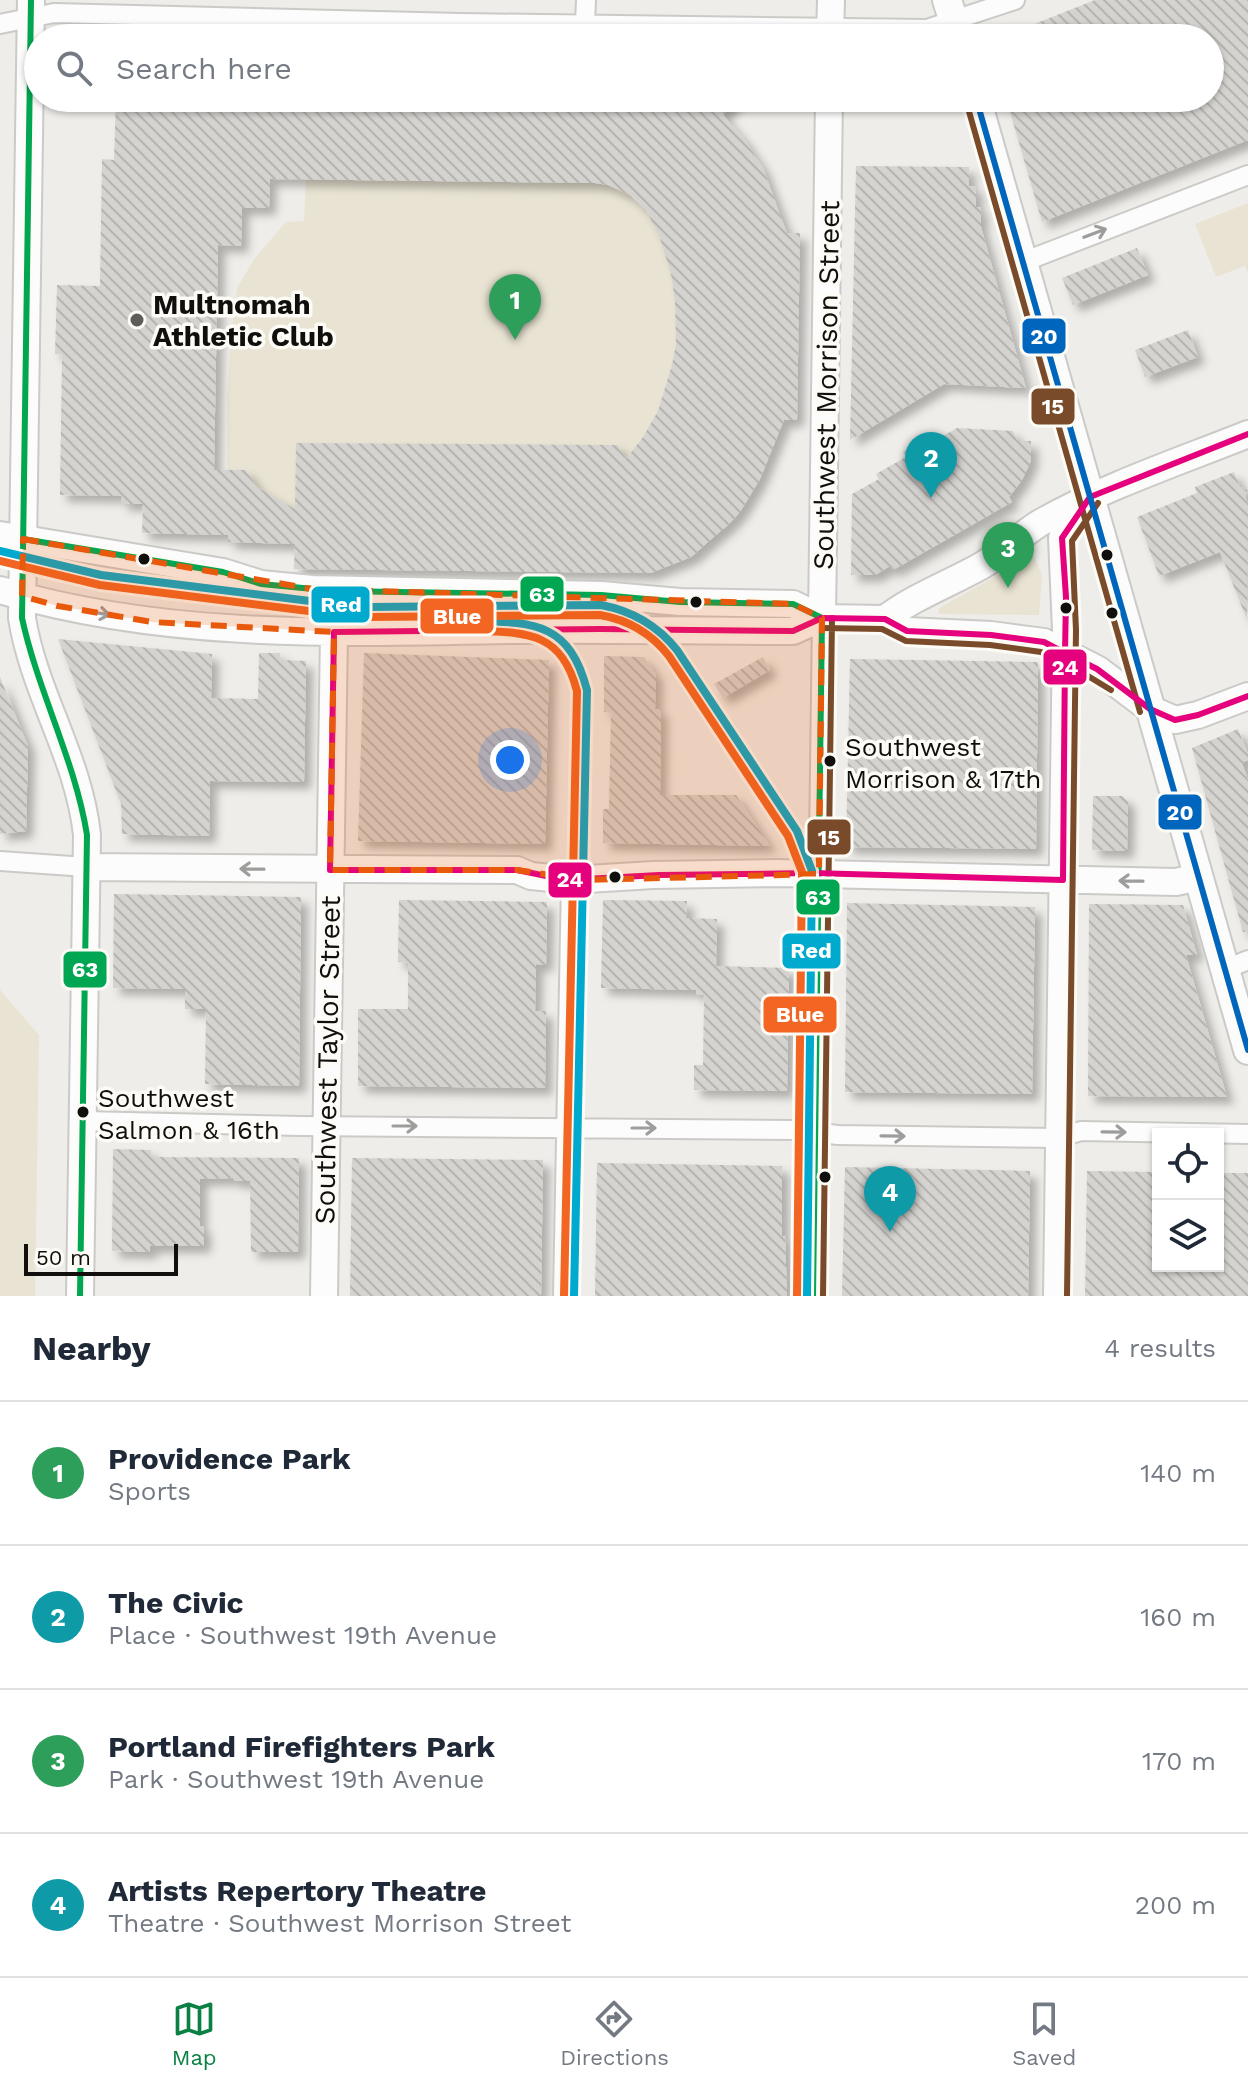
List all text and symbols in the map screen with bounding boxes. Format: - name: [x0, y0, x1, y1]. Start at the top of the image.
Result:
- search box: [24, 24, 1224, 112]
- icon: search: [52, 46, 96, 90]
- text: Search here: [116, 51, 292, 86]
- street label: Southwest Morrison Street: [807, 200, 846, 570]
- one-way arrow: [1082, 225, 1107, 239]
- pin: 1: [489, 274, 541, 340]
- place label: Multnomah Athletic Club: [153, 288, 334, 353]
- marker: Multnomah Athletic Club: [128, 311, 146, 329]
- line badge: 20: [1021, 317, 1067, 355]
- text: 20: [1030, 324, 1058, 349]
- line badge: 15: [1030, 387, 1076, 426]
- text: 15: [1042, 394, 1064, 419]
- pin: 2: [905, 432, 957, 498]
- pin: 3: [982, 522, 1034, 588]
- unlabelled marker: [1099, 547, 1115, 563]
- unlabelled marker: [136, 551, 152, 567]
- line badge: 63: [519, 575, 565, 613]
- text: 63: [529, 582, 555, 607]
- line badge: Red: [310, 585, 371, 624]
- text: Red: [320, 592, 362, 617]
- unlabelled marker: [688, 594, 704, 610]
- line badge: Blue: [419, 597, 495, 635]
- unlabelled marker: [1058, 600, 1074, 616]
- text: Blue: [433, 604, 481, 629]
- unlabelled marker: [1104, 605, 1120, 621]
- one-way arrow: [85, 606, 110, 621]
- line badge: 24: [1042, 648, 1088, 686]
- text: 24: [1051, 655, 1079, 680]
- place label: Southwest Morrison & 17th: [845, 732, 1041, 794]
- your location: [490, 740, 530, 780]
- marker: Southwest Morrison & 17th: [822, 753, 838, 769]
- line badge: 20: [1157, 793, 1203, 831]
- text: 20: [1166, 800, 1194, 825]
- line badge: 15: [806, 818, 852, 856]
- text: 15: [818, 825, 840, 850]
- one-way arrow: [239, 861, 266, 877]
- line badge: 24: [547, 861, 593, 899]
- text: 24: [556, 867, 584, 892]
- unlabelled marker: [607, 869, 623, 885]
- one-way arrow: [1118, 874, 1145, 889]
- line badge: 63: [795, 878, 841, 916]
- text: 63: [805, 885, 831, 910]
- street label: Southwest Taylor Street: [308, 895, 347, 1225]
- line badge: Red: [781, 932, 842, 970]
- text: Red: [790, 938, 832, 963]
- line badge: 63: [62, 950, 108, 989]
- text: 63: [72, 957, 98, 982]
- line badge: Blue: [762, 995, 838, 1034]
- text: Blue: [776, 1002, 824, 1027]
- place label: Southwest Salmon & 16th: [98, 1083, 280, 1145]
- marker: Southwest Salmon & 16th: [75, 1104, 91, 1120]
- one-way arrow: [391, 1118, 418, 1134]
- one-way arrow: [630, 1120, 657, 1136]
- one-way arrow: [1100, 1124, 1127, 1140]
- one-way arrow: [879, 1128, 906, 1144]
- map controls: [1152, 1128, 1224, 1272]
- button: locate: [1152, 1128, 1224, 1200]
- pin: 4: [864, 1166, 916, 1232]
- unlabelled marker: [817, 1169, 833, 1185]
- button: layers: [1152, 1200, 1224, 1272]
- scale bar: [24, 1240, 178, 1276]
- text: 50 m: [36, 1245, 91, 1270]
- text: Nearby: [32, 1328, 151, 1368]
- text: 4 results: [1104, 1333, 1216, 1363]
- text: Providence Park: [108, 1441, 351, 1476]
- text: 1: [52, 1458, 64, 1488]
- text: 140 m: [1140, 1458, 1216, 1488]
- text: Sports: [108, 1476, 191, 1506]
- text: The Civic: [108, 1585, 244, 1620]
- text: 2: [50, 1602, 66, 1632]
- text: 160 m: [1140, 1602, 1216, 1632]
- text: Place · Southwest 19th Avenue: [108, 1620, 497, 1650]
- text: Portland Firefighters Park: [108, 1729, 495, 1764]
- text: 3: [50, 1746, 66, 1776]
- text: 170 m: [1142, 1746, 1216, 1776]
- text: Park · Southwest 19th Avenue: [108, 1764, 484, 1794]
- text: Artists Repertory Theatre: [108, 1873, 486, 1908]
- text: 4: [50, 1890, 66, 1920]
- text: 200 m: [1135, 1890, 1216, 1920]
- text: Theatre · Southwest Morrison Street: [108, 1908, 571, 1938]
- tab: Map: [172, 1997, 217, 2070]
- tab: Directions: [560, 1997, 669, 2070]
- tab: Saved: [1012, 1997, 1076, 2070]

